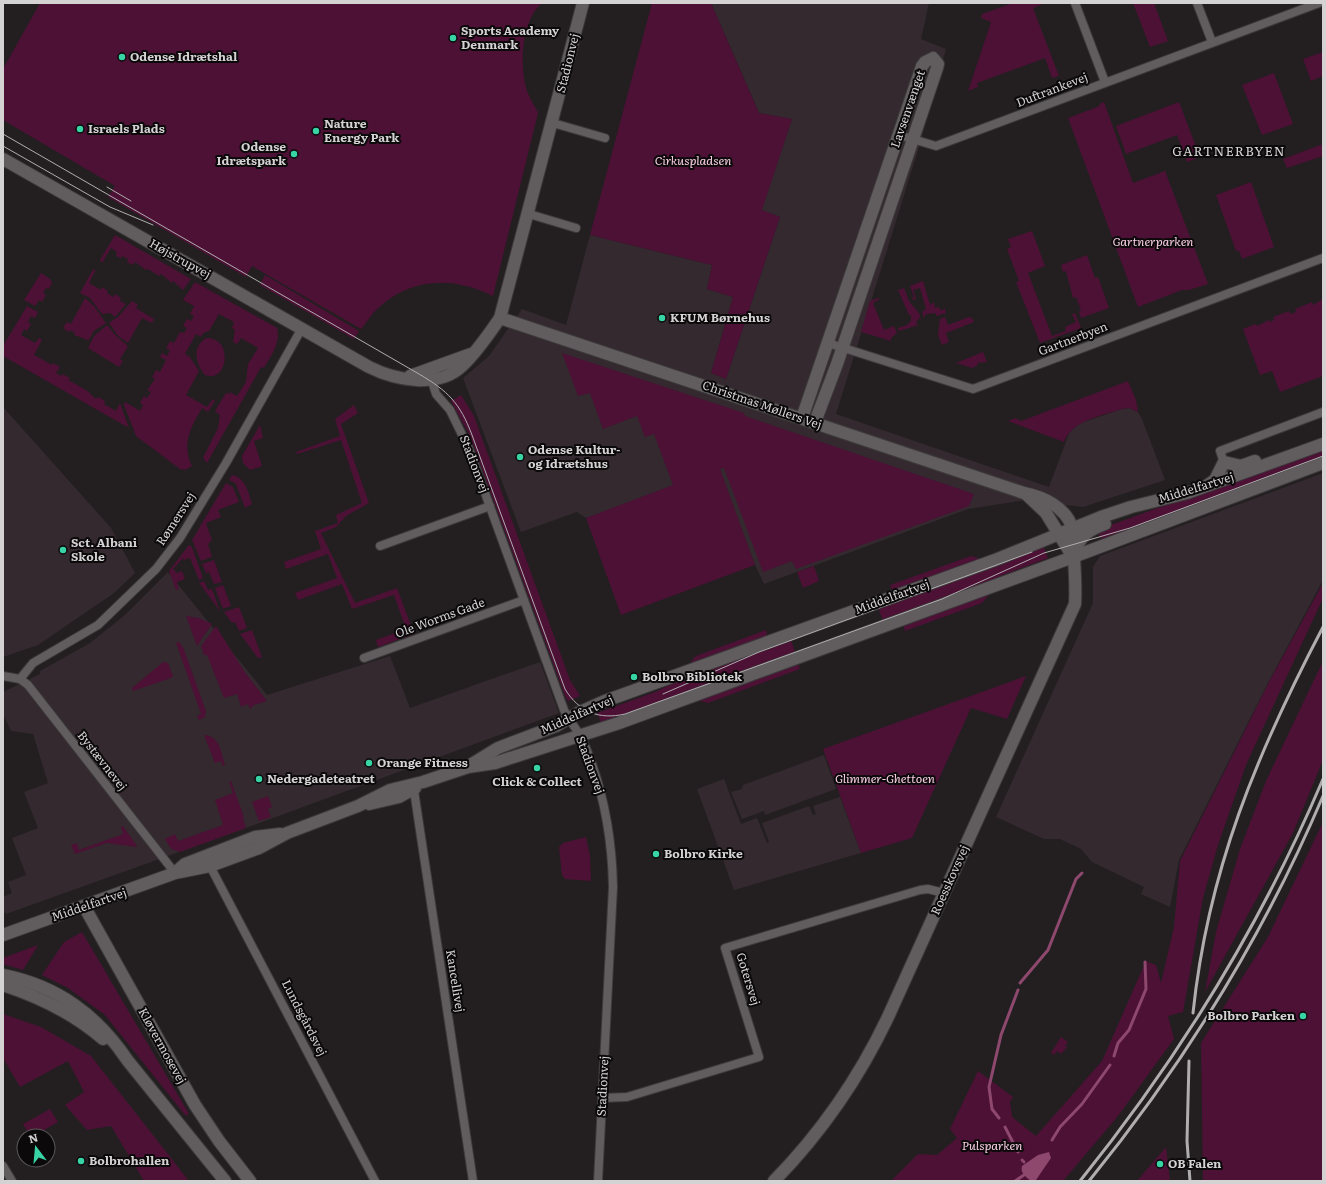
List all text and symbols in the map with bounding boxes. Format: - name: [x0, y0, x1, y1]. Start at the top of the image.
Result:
- place label: Sports Academy Denmark: [461, 21, 560, 53]
- street label: Stadionvej: [551, 31, 583, 94]
- marker: Sports Academy Denmark: [448, 33, 458, 43]
- place label: Odense Idrætshal: [130, 47, 238, 65]
- marker: Odense Idrætshal: [117, 52, 127, 62]
- street label: Lavsenvænget: [885, 67, 929, 150]
- street label: Duftrankevej: [1013, 67, 1090, 111]
- place label: Nature Energy Park: [324, 114, 400, 146]
- place label: Israels Plads: [88, 119, 165, 137]
- marker: Israels Plads: [75, 124, 85, 134]
- marker: Nature Energy Park: [311, 126, 321, 136]
- place label: Odense Idrætspark: [217, 137, 287, 169]
- district label: GARTNERBYEN: [1172, 141, 1286, 160]
- marker: Odense Idrætspark: [289, 149, 299, 159]
- park label: Cirkuspladsen: [655, 151, 731, 169]
- park label: Gartnerparken: [1112, 232, 1194, 250]
- street label: Højstrupvej: [146, 234, 215, 282]
- place label: KFUM Børnehus: [670, 308, 770, 326]
- marker: KFUM Børnehus: [657, 313, 667, 323]
- street label: Gartnerbyen: [1035, 317, 1110, 360]
- street label: Christmas Møllers Vej: [700, 375, 824, 433]
- street label: Stadionvej: [456, 432, 494, 495]
- place label: Odense Kultur- og Idrætshus: [528, 440, 620, 472]
- marker: Odense Kultur- og Idrætshus: [515, 452, 525, 462]
- street label: Middelfartvej: [1156, 467, 1236, 507]
- street label: Rømersvej: [151, 488, 199, 549]
- place label: Sct. Albani Skole: [71, 533, 138, 565]
- marker: Sct. Albani Skole: [58, 545, 68, 555]
- street label: Middelfartvej: [852, 574, 932, 618]
- street label: Ole Worms Gade: [392, 592, 487, 642]
- place label: Bolbro Bibliotek: [642, 667, 743, 685]
- marker: Bolbro Bibliotek: [629, 672, 639, 682]
- street label: Middelfartvej: [537, 690, 616, 738]
- street label: Bystævnevej: [74, 727, 132, 794]
- street label: Stadionvej: [572, 733, 610, 796]
- place label: Orange Fitness: [377, 753, 468, 771]
- marker: Orange Fitness: [364, 758, 374, 768]
- marker: Click & Collect: [532, 763, 542, 773]
- place label: Nedergadeteatret: [267, 769, 376, 787]
- park label: Glimmer-Ghettoen: [835, 769, 935, 787]
- place label: Click & Collect: [492, 772, 582, 790]
- marker: Nedergadeteatret: [254, 774, 264, 784]
- street label: Roesskovsvej: [926, 842, 973, 918]
- place label: Bolbro Kirke: [664, 844, 743, 862]
- marker: Bolbro Kirke: [651, 849, 661, 859]
- street label: Middelfartvej: [49, 883, 129, 925]
- street label: Kancellivej: [442, 948, 470, 1014]
- street label: Gotersvej: [732, 950, 766, 1007]
- street label: Lundsgårdsvej: [278, 976, 332, 1059]
- street label: Kløvermosevej: [134, 1004, 191, 1087]
- place label: Bolbro Parken: [1207, 1006, 1296, 1024]
- marker: Bolbro Parken: [1298, 1011, 1308, 1021]
- street label: Stadionvej: [591, 1055, 613, 1117]
- north arrow: [16, 1128, 56, 1168]
- text: N: [26, 1128, 40, 1146]
- park label: Pulsparken: [962, 1136, 1022, 1154]
- place label: Bolbrohallen: [89, 1151, 170, 1169]
- place label: OB Falen: [1168, 1154, 1222, 1172]
- marker: Bolbrohallen: [76, 1156, 86, 1166]
- marker: OB Falen: [1155, 1159, 1165, 1169]

